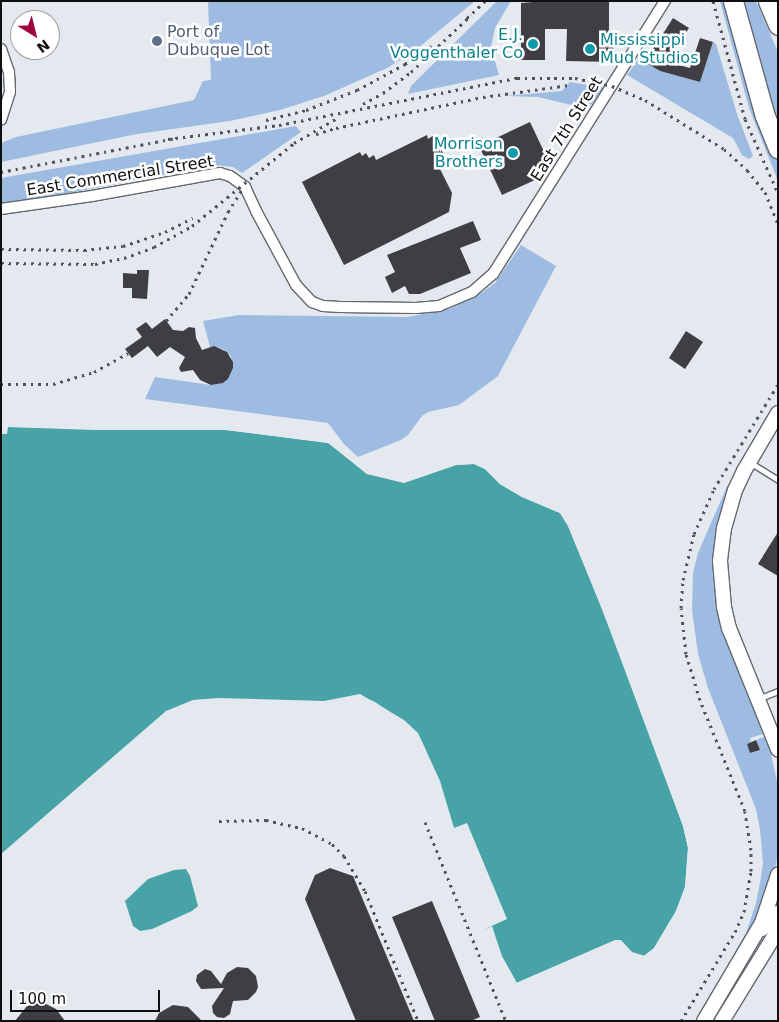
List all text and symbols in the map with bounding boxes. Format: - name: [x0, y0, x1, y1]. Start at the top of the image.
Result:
- north arrow: [10, 10, 60, 60]
- place label: Port of Dubuque Lot: [167, 22, 270, 60]
- place label: E.J. Voggenthaler Co: [390, 25, 523, 63]
- place label: Mississippi Mud Studios: [600, 30, 698, 68]
- marker: Port of Dubuque Lot: [151, 35, 163, 47]
- text: N: [34, 36, 53, 56]
- marker: E.J. Voggenthaler Co: [527, 38, 539, 50]
- marker: Mississippi Mud Studios: [584, 43, 596, 55]
- street label: East 7th Street: [527, 73, 607, 185]
- place label: Morrison Brothers: [434, 134, 503, 172]
- marker: Morrison Brothers: [507, 147, 519, 159]
- street label: East Commercial Street: [25, 152, 215, 200]
- scale bar: [12, 980, 162, 1012]
- text: 100 m: [18, 990, 66, 1008]

